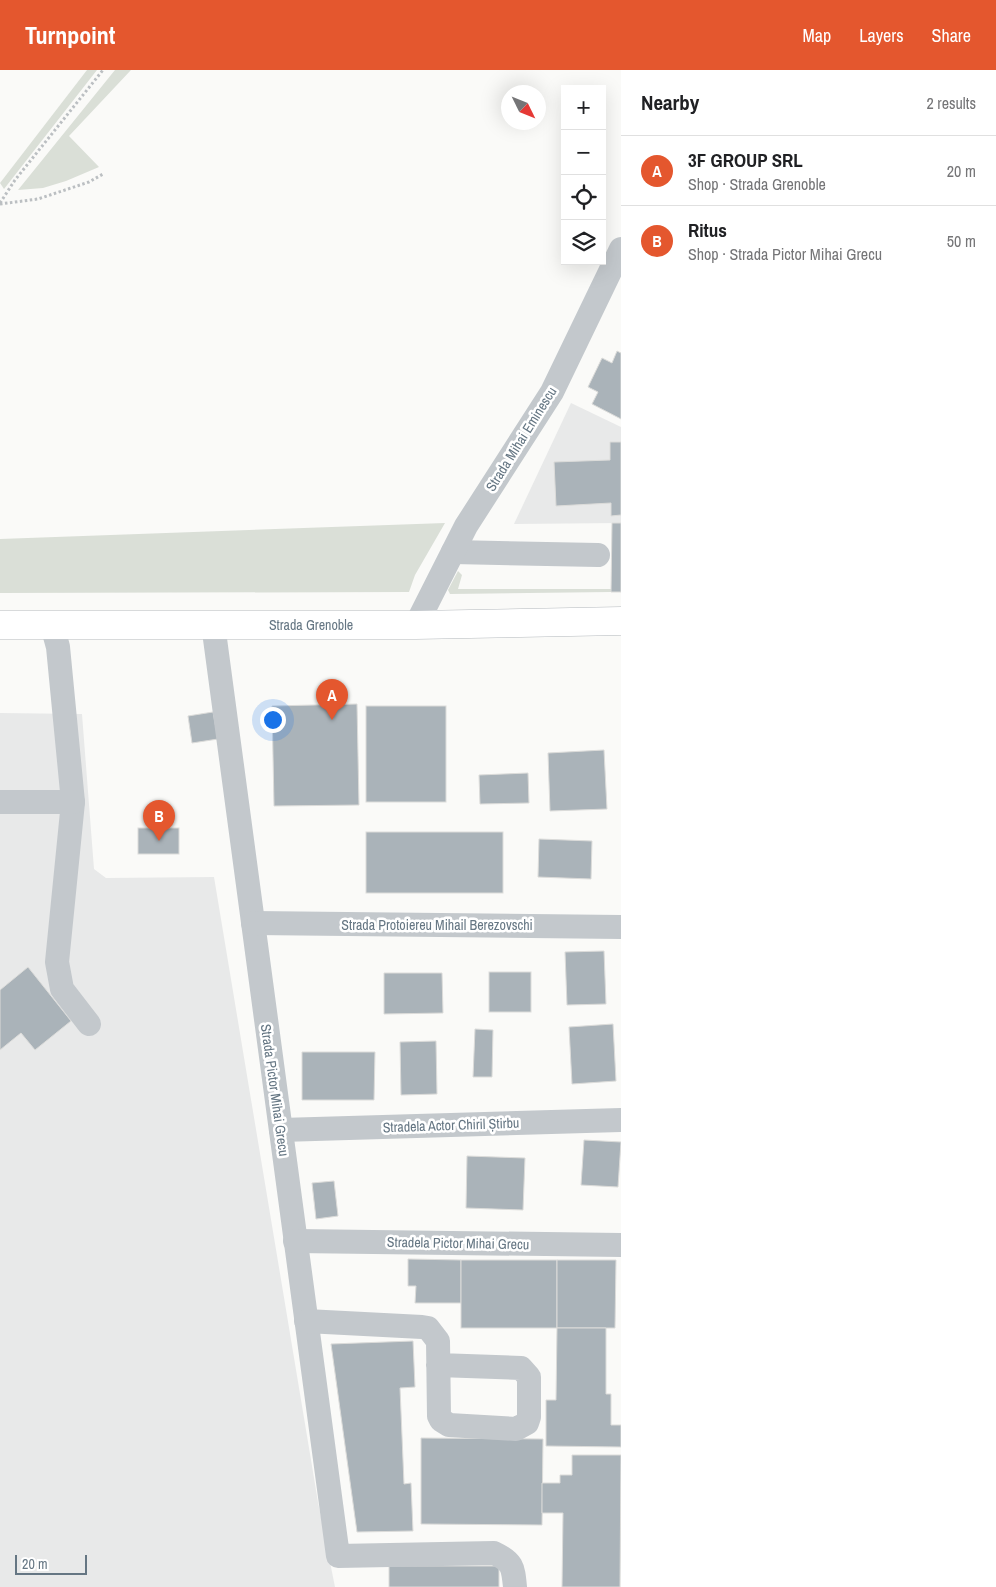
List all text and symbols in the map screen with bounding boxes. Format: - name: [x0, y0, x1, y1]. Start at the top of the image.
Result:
- text: Turnpoint: [25, 19, 115, 51]
- text: Map: [803, 23, 831, 48]
- text: Layers: [859, 23, 904, 48]
- text: Share: [932, 23, 971, 48]
- north arrow: [501, 85, 546, 130]
- map controls: [561, 85, 606, 265]
- button: +: [561, 85, 606, 130]
- text: Nearby: [641, 88, 699, 117]
- text: 2 results: [926, 92, 976, 114]
- button: −: [561, 130, 606, 175]
- text: 3F GROUP SRL: [688, 147, 803, 173]
- text: A: [652, 160, 662, 182]
- text: 20 m: [947, 160, 976, 182]
- text: Shop · Strada Grenoble: [688, 173, 826, 195]
- button: locate: [561, 175, 606, 220]
- text: Ritus: [688, 217, 727, 243]
- button: layers: [561, 220, 606, 265]
- text: B: [652, 230, 662, 252]
- text: 50 m: [947, 230, 976, 252]
- text: Shop · Strada Pictor Mihai Grecu: [688, 243, 882, 265]
- street label: Strada Mihai Eminescu: [482, 383, 560, 495]
- street label: Strada Grenoble: [269, 616, 353, 634]
- pin: A: [316, 679, 348, 720]
- your location: [260, 707, 286, 733]
- pin: B: [143, 800, 175, 841]
- street label: Strada Protoiereu Mihail Berezovschi: [341, 916, 533, 934]
- street label: Strada Pictor Mihai Grecu: [257, 1023, 293, 1157]
- street label: Stradela Actor Chiril Știrbu: [382, 1114, 520, 1136]
- street label: Stradela Pictor Mihai Grecu: [387, 1233, 529, 1253]
- scale bar: [15, 1552, 88, 1575]
- text: 20 m: [22, 1555, 48, 1573]

